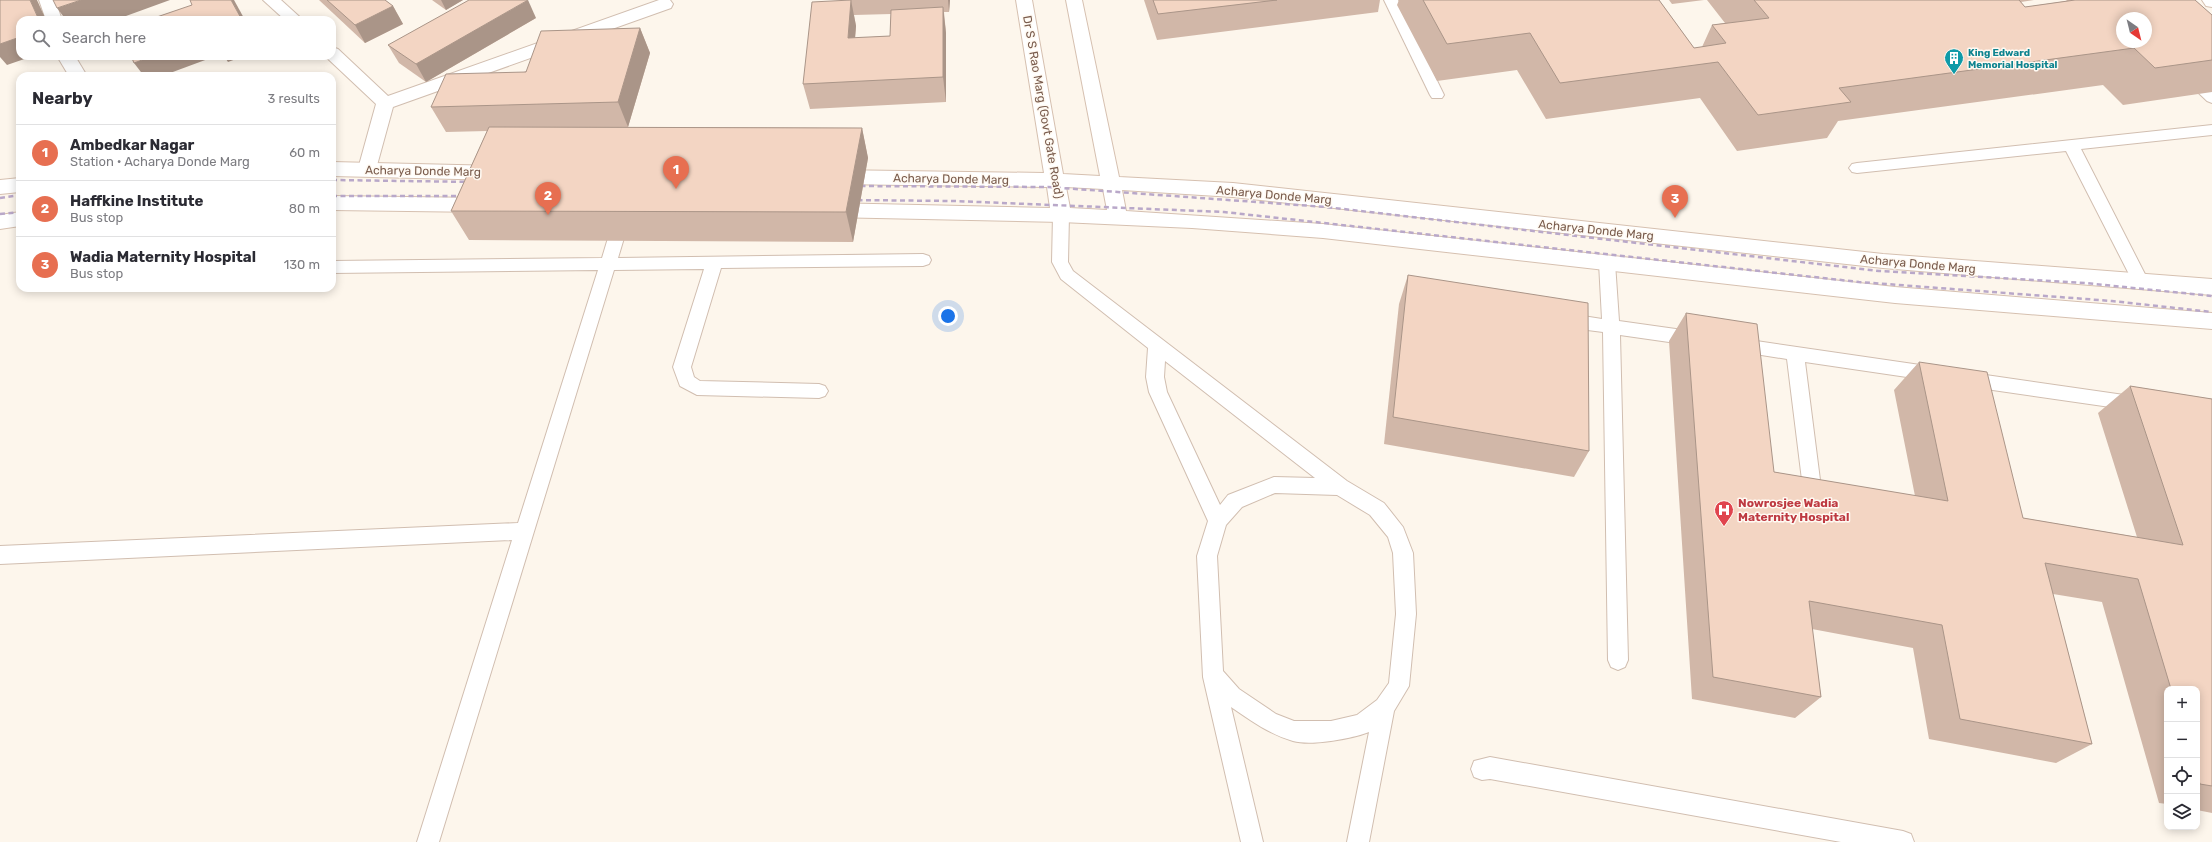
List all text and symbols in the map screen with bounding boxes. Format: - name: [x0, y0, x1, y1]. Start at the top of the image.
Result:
- north arrow: [2116, 12, 2152, 48]
- street label: Dr S S Rao Marg (Govt Gate Road): [1020, 14, 1066, 200]
- search box: [16, 16, 336, 60]
- icon: search: [30, 27, 52, 49]
- text: Search here: [62, 29, 146, 47]
- building icon: King Edward Memorial Hospital: [1943, 47, 1965, 75]
- place label: King Edward Memorial Hospital: [1968, 47, 2058, 71]
- text: Nearby: [32, 88, 93, 108]
- text: 3 results: [268, 91, 320, 106]
- text: Ambedkar Nagar: [70, 136, 194, 154]
- text: 1: [42, 145, 48, 160]
- text: 60 m: [289, 145, 320, 160]
- text: Station · Acharya Donde Marg: [70, 154, 250, 169]
- pin: 1: [663, 156, 689, 189]
- street label: Acharya Donde Marg: [365, 163, 481, 179]
- street label: Acharya Donde Marg: [893, 171, 1009, 187]
- pin: 2: [535, 182, 561, 215]
- street label: Acharya Donde Marg: [1216, 183, 1332, 207]
- pin: 3: [1662, 185, 1688, 218]
- text: Haffkine Institute: [70, 192, 203, 210]
- text: 2: [41, 201, 49, 216]
- text: 80 m: [289, 201, 320, 216]
- text: Bus stop: [70, 210, 123, 225]
- street label: Acharya Donde Marg: [1538, 217, 1654, 243]
- text: Wadia Maternity Hospital: [70, 248, 256, 266]
- street label: Acharya Donde Marg: [1860, 252, 1976, 276]
- text: 3: [41, 257, 49, 272]
- text: 130 m: [284, 257, 320, 272]
- text: Bus stop: [70, 266, 123, 281]
- your location: [938, 306, 958, 326]
- place label: Nowrosjee Wadia Maternity Hospital: [1738, 496, 1849, 524]
- hospital icon: Nowrosjee Wadia Maternity Hospital: [1713, 499, 1735, 527]
- map controls: [2164, 686, 2200, 830]
- button: +: [2164, 686, 2200, 722]
- button: −: [2164, 722, 2200, 758]
- button: locate: [2164, 758, 2200, 794]
- button: layers: [2164, 794, 2200, 830]

